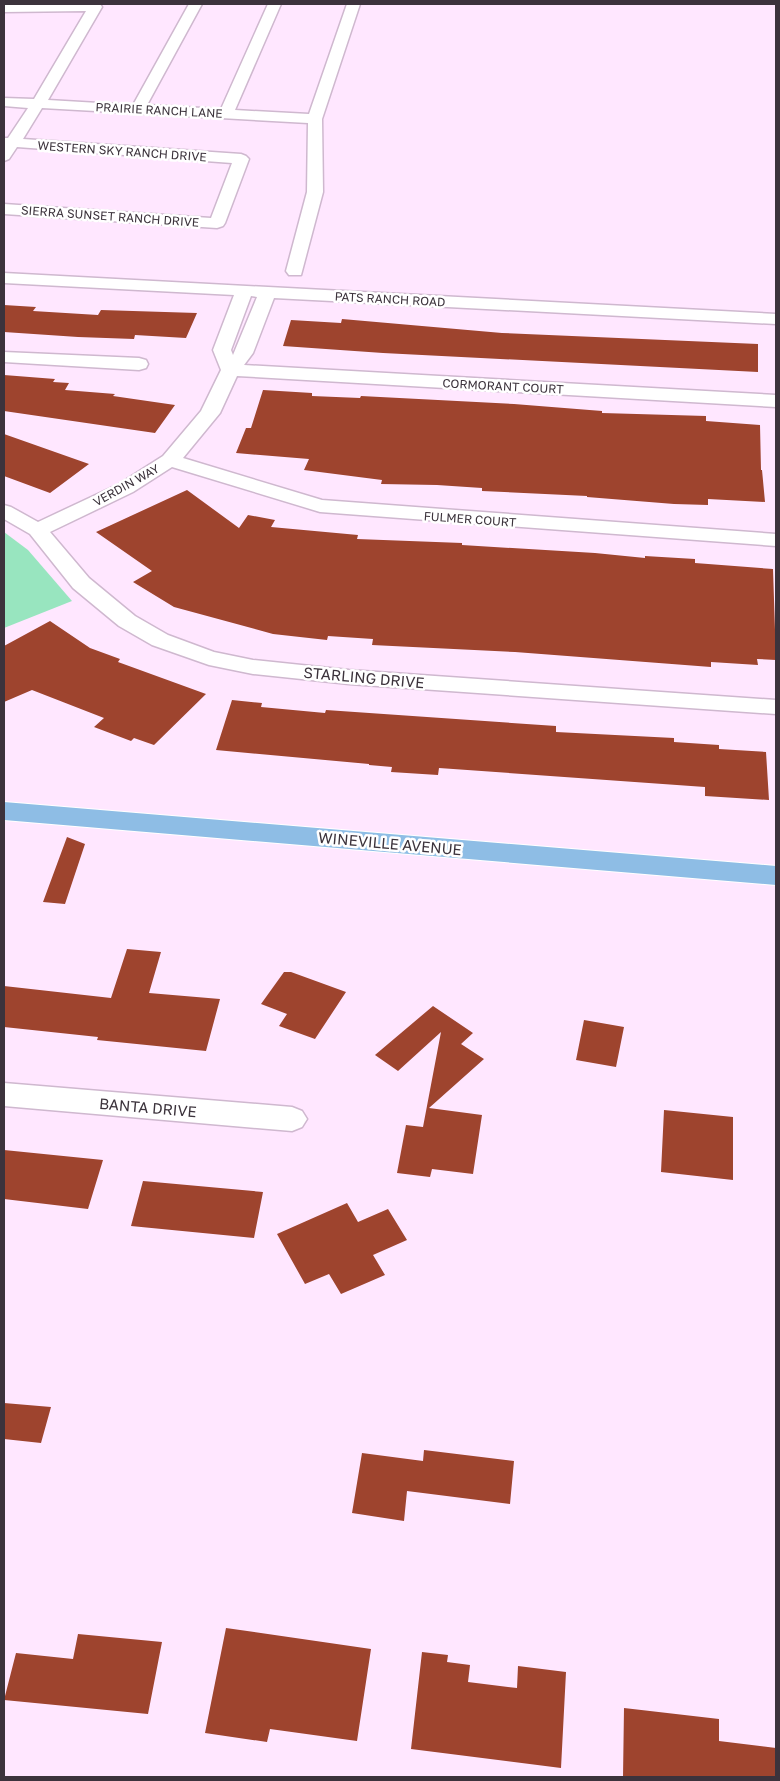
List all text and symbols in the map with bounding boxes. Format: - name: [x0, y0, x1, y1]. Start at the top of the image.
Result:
- street label: PRAIRIE RANCH LANE: [95, 99, 223, 121]
- street label: WESTERN SKY RANCH DRIVE: [37, 138, 207, 164]
- street label: SIERRA SUNSET RANCH DRIVE: [20, 202, 200, 230]
- street label: PATS RANCH ROAD: [334, 289, 446, 309]
- street label: CORMORANT COURT: [442, 375, 565, 397]
- street label: VERDIN WAY: [90, 461, 162, 509]
- street label: FULMER COURT: [423, 508, 517, 530]
- street label: STARLING DRIVE: [303, 663, 425, 691]
- street label: WINEVILLE AVENUE: [317, 828, 463, 858]
- street label: BANTA DRIVE: [99, 1094, 197, 1120]

